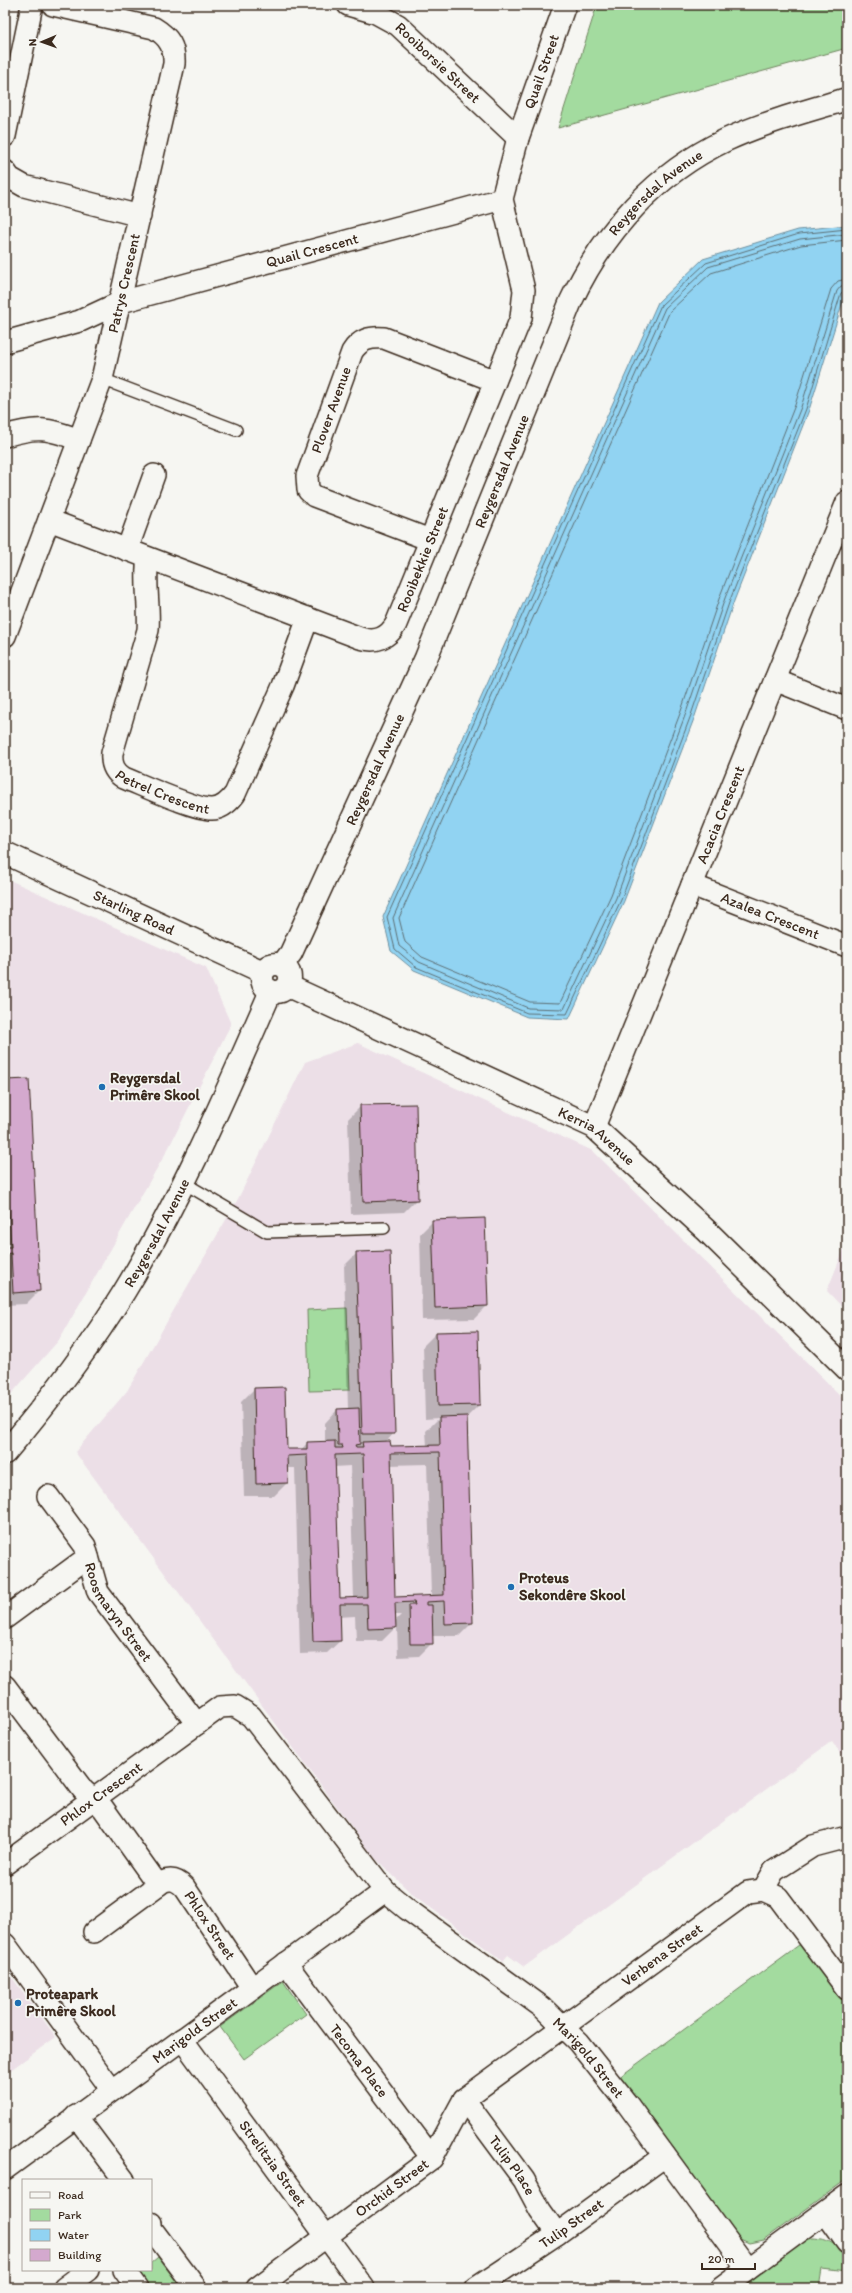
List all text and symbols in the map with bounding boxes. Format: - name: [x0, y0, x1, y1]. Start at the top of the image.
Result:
- street label: Rooiborsie Street: [392, 18, 484, 107]
- north arrow: [22, 22, 62, 62]
- street label: Quail Street: [520, 31, 563, 111]
- text: N: [26, 38, 39, 46]
- street label: Reygersdal Avenue: [605, 146, 706, 239]
- street label: Quail Crescent: [264, 229, 361, 271]
- street label: Patrys Crescent: [104, 231, 144, 335]
- street label: Plover Avenue: [307, 364, 355, 456]
- street label: Reygersdal Avenue: [471, 412, 533, 531]
- street label: Rooibekkie Street: [393, 503, 452, 615]
- street label: Reygersdal Avenue: [342, 711, 408, 828]
- street label: Acacia Crescent: [693, 763, 748, 866]
- street label: Petrel Crescent: [112, 766, 211, 818]
- street label: Starling Road: [90, 886, 178, 939]
- street label: Azalea Crescent: [718, 888, 822, 943]
- place label: Reygersdal Primêre Skool: [110, 1069, 201, 1104]
- marker: Reygersdal Primêre Skool: [97, 1082, 107, 1092]
- street label: Kerria Avenue: [555, 1103, 639, 1169]
- street label: Reygersdal Avenue: [120, 1176, 193, 1291]
- street label: Roosmaryn Street: [81, 1560, 156, 1665]
- place label: Proteus Sekondêre Skool: [519, 1569, 626, 1604]
- marker: Proteus Sekondêre Skool: [506, 1582, 516, 1592]
- street label: Phlox Crescent: [57, 1758, 146, 1830]
- street label: Phlox Street: [180, 1887, 240, 1963]
- street label: Verbena Street: [618, 1919, 706, 1990]
- place label: Proteapark Primêre Skool: [26, 1985, 117, 2020]
- street label: Marigold Street: [149, 1993, 241, 2067]
- marker: Proteapark Primêre Skool: [13, 1998, 23, 2008]
- street label: Marigold Street: [549, 2014, 628, 2102]
- street label: Tecoma Place: [326, 2020, 392, 2101]
- street label: Strelitzia Street: [235, 2117, 311, 2210]
- street label: Tulip Place: [485, 2132, 539, 2198]
- street label: Orchid Street: [351, 2154, 433, 2221]
- legend: [22, 2179, 152, 2271]
- text: Road: [58, 2188, 84, 2202]
- street label: Tulip Street: [536, 2194, 607, 2252]
- text: Park: [58, 2208, 82, 2222]
- text: Water: [58, 2228, 89, 2242]
- scale bar: [702, 2245, 755, 2271]
- text: Building: [58, 2248, 102, 2262]
- text: 20 m: [708, 2252, 735, 2266]

